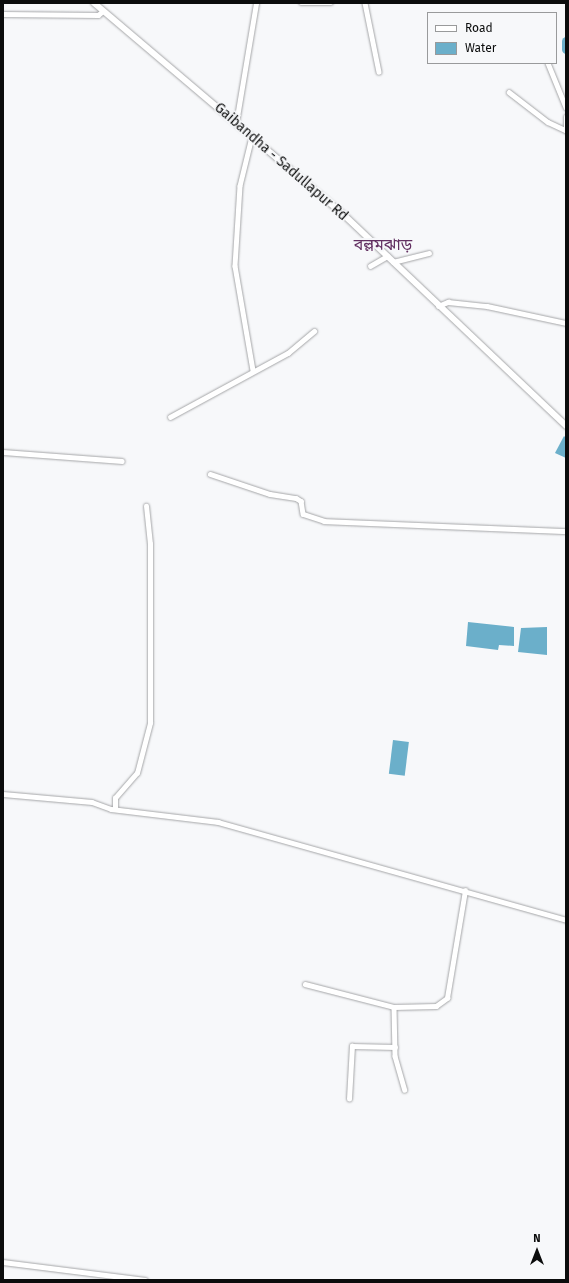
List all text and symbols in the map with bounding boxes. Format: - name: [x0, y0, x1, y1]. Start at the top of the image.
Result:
- legend: [427, 12, 557, 64]
- text: Road: [465, 21, 493, 35]
- text: Water: [465, 41, 496, 55]
- street label: Gaibandha - Sadullapur Rd: [211, 99, 351, 225]
- district label: বল্লমঝাড়: [354, 235, 412, 255]
- north arrow: [517, 1231, 557, 1271]
- text: N: [533, 1232, 541, 1245]

